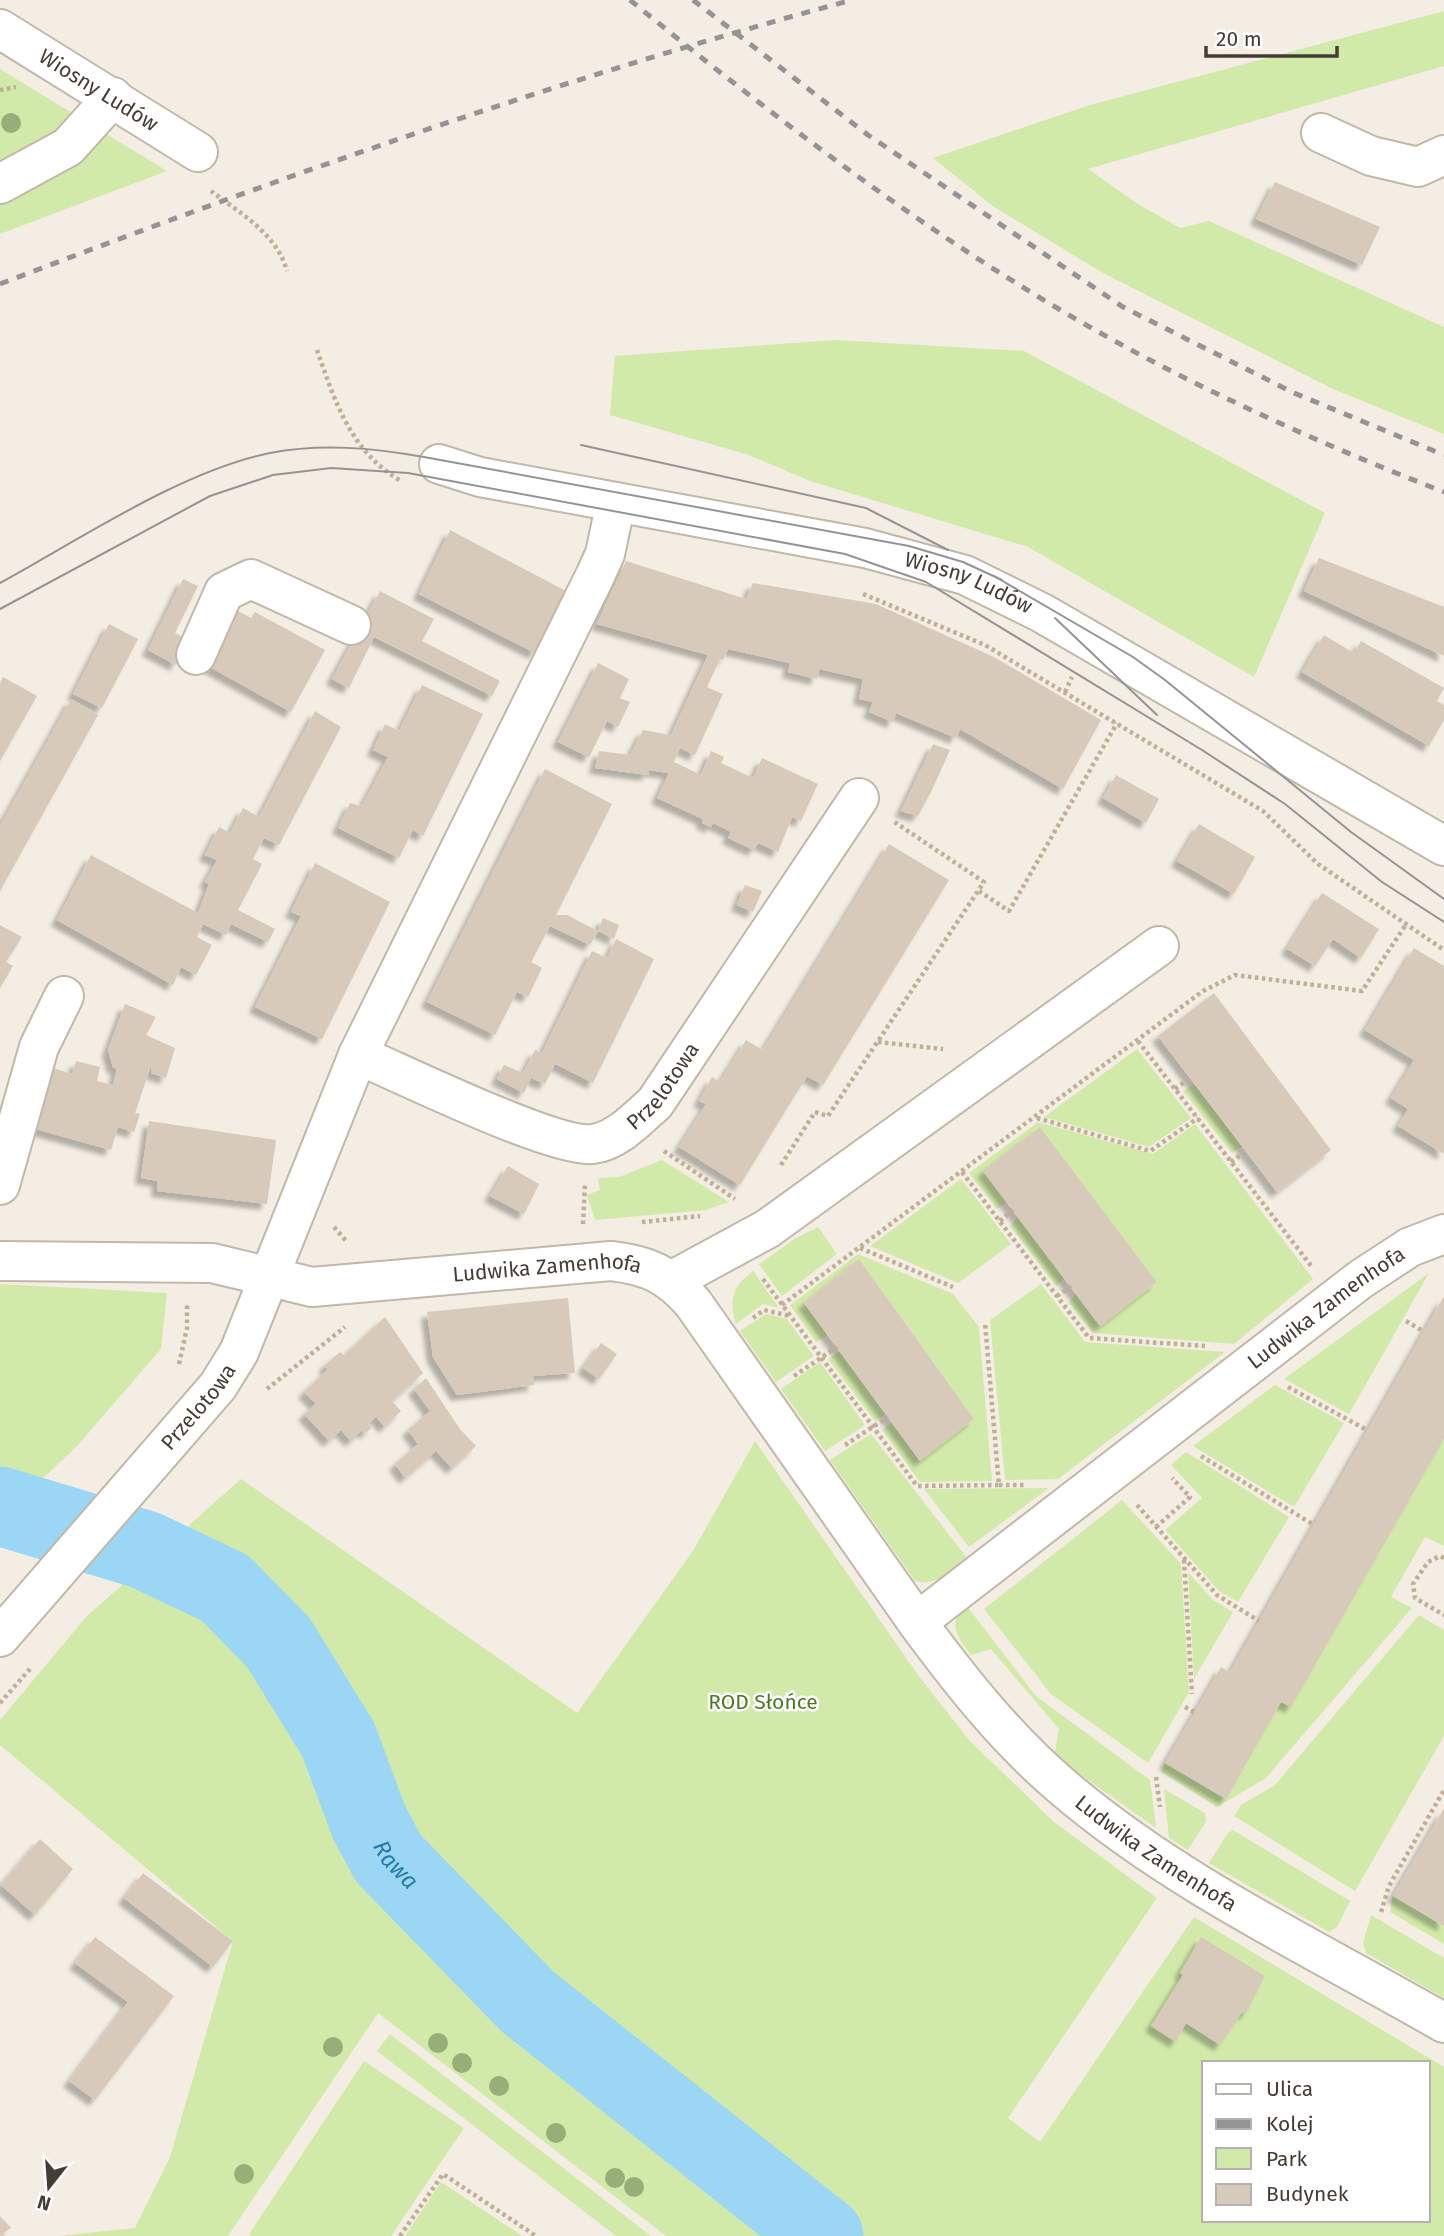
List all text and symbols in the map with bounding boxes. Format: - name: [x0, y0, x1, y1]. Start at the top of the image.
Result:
- scale bar: [1206, 14, 1337, 58]
- text: 20 m: [1216, 26, 1262, 52]
- street label: Wiosny Ludów: [34, 43, 163, 137]
- street label: Wiosny Ludów: [902, 546, 1037, 619]
- street label: Przelotowa: [621, 1037, 705, 1136]
- street label: Ludwika Zamenhofa: [1242, 1241, 1410, 1375]
- street label: Ludwika Zamenhofa: [452, 1248, 645, 1288]
- street label: Przelotowa: [155, 1359, 242, 1455]
- park label: ROD Słońce: [708, 1689, 818, 1715]
- street label: Ludwika Zamenhofa: [1070, 1790, 1241, 1917]
- water label: Rawa: [367, 1835, 424, 1895]
- legend: [1202, 2061, 1430, 2222]
- text: Ulica: [1266, 2076, 1313, 2102]
- text: Kolej: [1266, 2111, 1314, 2137]
- text: Park: [1266, 2146, 1308, 2172]
- north arrow: [14, 2152, 84, 2222]
- text: Budynek: [1266, 2181, 1349, 2207]
- text: N: [35, 2190, 54, 2216]

